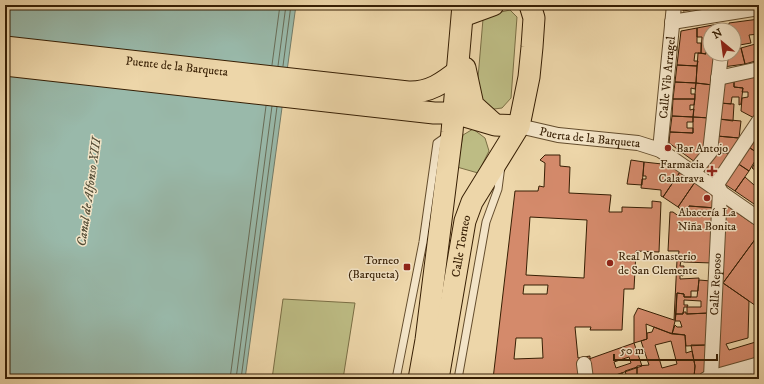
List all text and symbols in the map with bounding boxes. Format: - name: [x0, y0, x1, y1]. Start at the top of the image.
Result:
- north arrow: [702, 22, 742, 62]
- text: N: [710, 26, 725, 42]
- street label: Calle Vib Arragel: [656, 35, 678, 119]
- street label: Puente de la Barqueta: [125, 53, 230, 79]
- street label: Puerta de la Barqueta: [538, 123, 642, 151]
- water label: Canal de Alfonso XIII: [73, 134, 105, 247]
- place label: Bar Antojo: [676, 141, 728, 156]
- marker: Bar Antojo: [663, 143, 673, 153]
- place label: Farmacia Calatrava: [658, 157, 705, 186]
- marker: Farmacia Calatrava: [707, 166, 717, 176]
- marker: Abacería La Niña Bonita: [702, 193, 712, 203]
- place label: Abacería La Niña Bonita: [678, 205, 737, 234]
- street label: Calle Torneo: [448, 212, 474, 278]
- place label: Real Monasterio de San Clemente: [618, 249, 697, 278]
- street label: Calle Reposo: [706, 252, 724, 316]
- place label: Torneo (Barqueta): [348, 253, 399, 282]
- marker: Real Monasterio de San Clemente: [605, 258, 615, 268]
- marker: Torneo (Barqueta): [402, 262, 412, 272]
- scale bar: [614, 336, 717, 362]
- text: 50 m: [620, 343, 644, 358]

